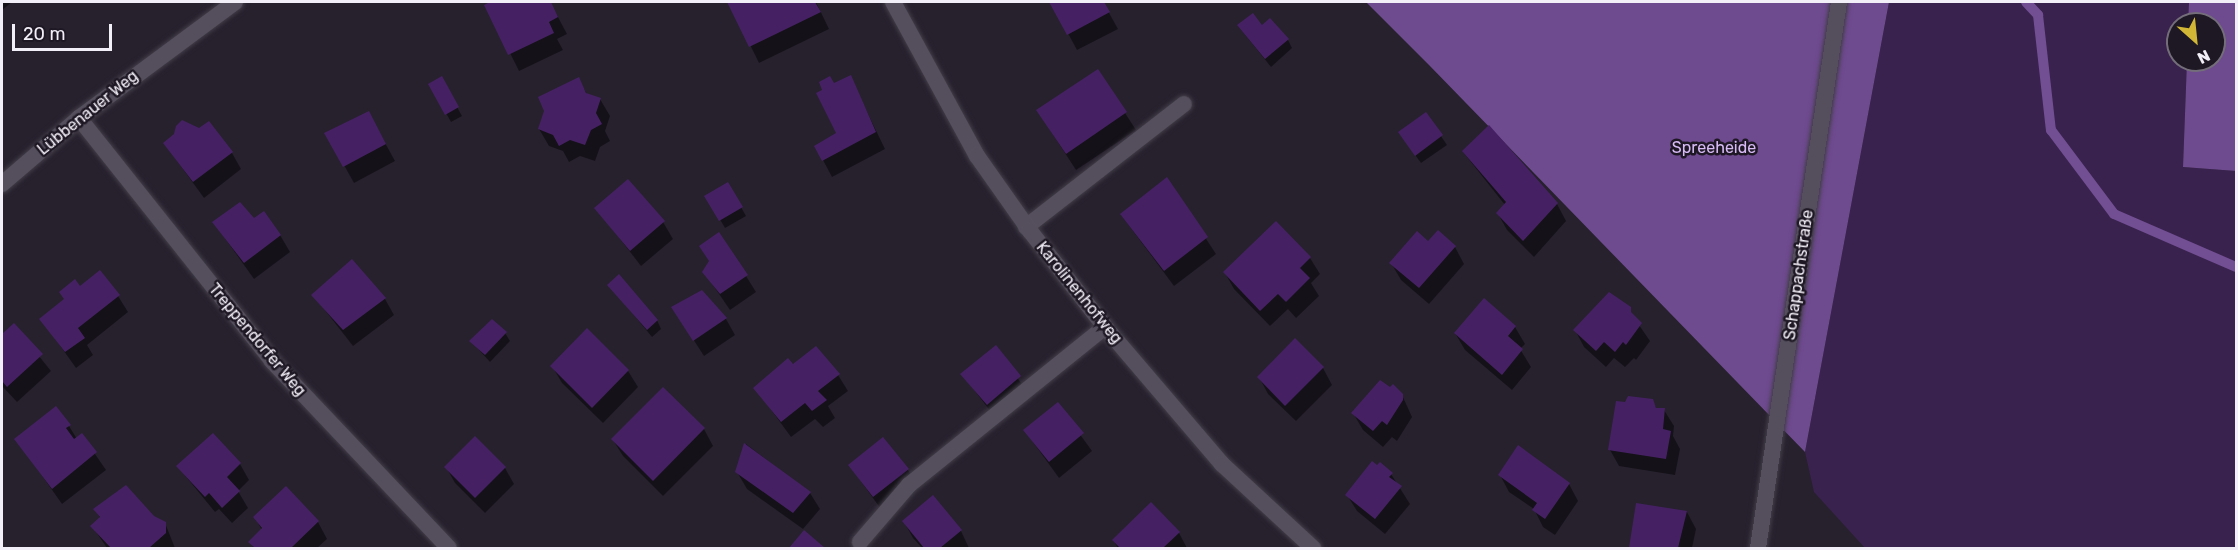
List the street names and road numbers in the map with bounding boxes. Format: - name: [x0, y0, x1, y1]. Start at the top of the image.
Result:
- street label: Lübbenauer Weg: [34, 66, 142, 160]
- street label: Schappachstraße: [1780, 209, 1818, 341]
- street label: Karolinenhofweg: [1032, 238, 1126, 348]
- street label: Treppendorfer Weg: [204, 280, 310, 400]

